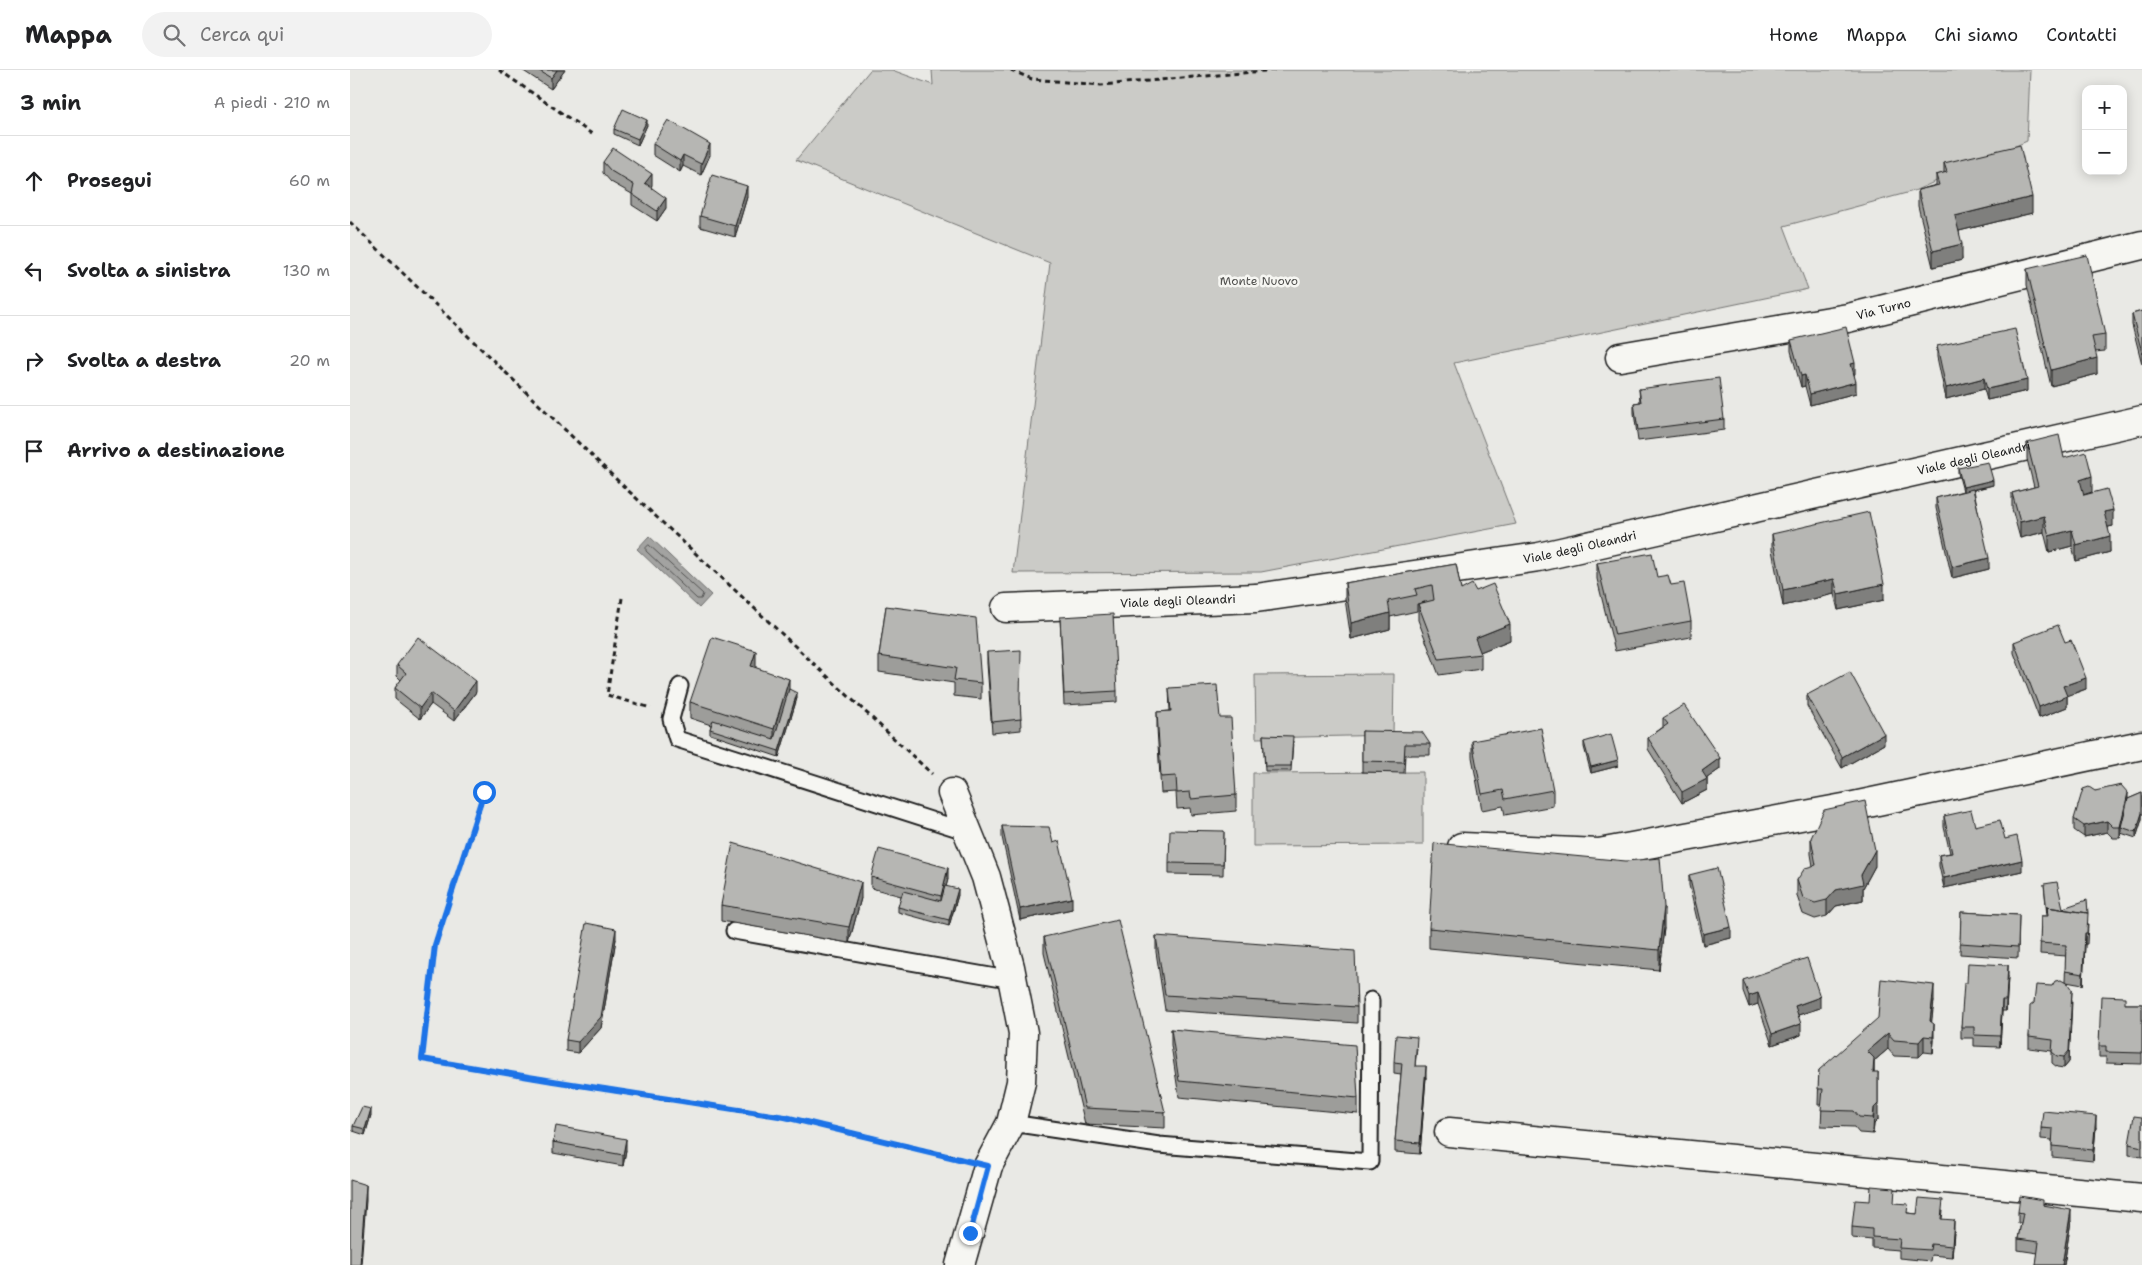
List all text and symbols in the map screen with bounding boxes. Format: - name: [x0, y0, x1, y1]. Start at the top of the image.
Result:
- search box: [142, 12, 492, 57]
- text: Mappa: [25, 19, 112, 51]
- icon: search: [160, 21, 188, 49]
- text: Cerca qui: [200, 22, 284, 47]
- text: Home: [1769, 23, 1818, 47]
- text: Mappa: [1846, 23, 1906, 47]
- text: Chi siamo: [1934, 23, 2018, 47]
- text: Contatti: [2046, 23, 2117, 47]
- map controls: [2082, 85, 2127, 175]
- button: +: [2082, 85, 2127, 130]
- text: 3 min: [20, 89, 81, 117]
- text: A piedi · 210 m: [214, 92, 330, 113]
- button: −: [2082, 130, 2127, 175]
- icon: ahead: [20, 167, 48, 195]
- text: Prosegui: [67, 168, 152, 193]
- text: 60 m: [289, 170, 330, 191]
- icon: left: [20, 257, 48, 285]
- text: Svolta a sinistra: [67, 258, 230, 283]
- text: 130 m: [283, 260, 330, 281]
- park label: Monte Nuovo: [1220, 273, 1298, 289]
- street label: Via Turno: [1855, 295, 1913, 324]
- icon: right: [20, 347, 48, 375]
- text: Svolta a destra: [67, 348, 221, 373]
- text: 20 m: [289, 350, 330, 371]
- icon: arrive: [20, 437, 48, 465]
- text: Arrivo a destinazione: [67, 438, 285, 463]
- street label: Viale degli Oleandri: [1916, 438, 2032, 479]
- street label: Viale degli Oleandri: [1522, 527, 1638, 567]
- street label: Viale degli Oleandri: [1120, 591, 1236, 611]
- route start: [473, 781, 496, 804]
- route end: [959, 1222, 982, 1245]

